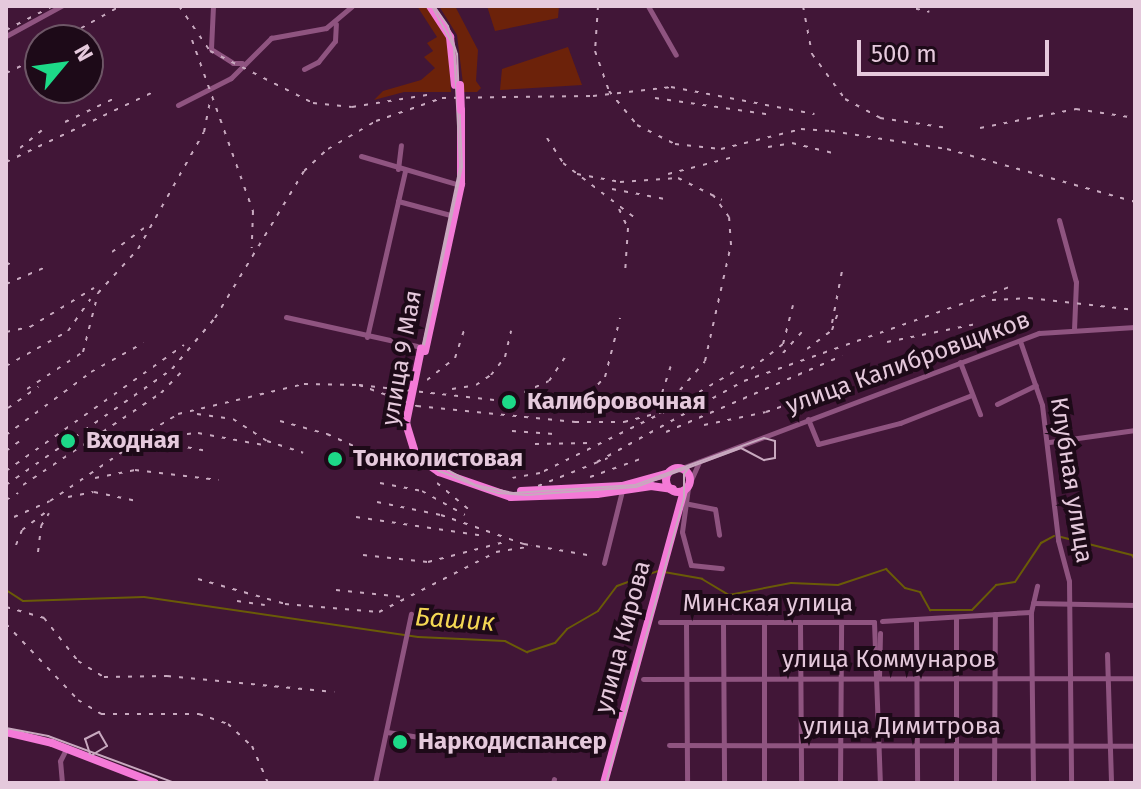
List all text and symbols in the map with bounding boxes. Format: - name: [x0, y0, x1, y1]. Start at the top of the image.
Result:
- north arrow: [24, 24, 104, 104]
- scale bar: [861, 24, 1053, 74]
- text: N: [68, 40, 99, 66]
- text: 500 m: [871, 40, 937, 68]
- street label: улица 9 Мая: [376, 288, 428, 428]
- street label: улица Калибровщиков: [782, 305, 1034, 421]
- place label: Калибровочная: [527, 388, 706, 416]
- marker: Калибровочная: [498, 391, 520, 413]
- street label: Клубная улица: [1044, 395, 1098, 565]
- place label: Входная: [86, 427, 180, 455]
- marker: Входная: [57, 430, 79, 452]
- place label: Тонколистовая: [353, 445, 523, 473]
- marker: Тонколистовая: [324, 448, 346, 470]
- street label: улица Кирова: [589, 558, 657, 716]
- street label: Минская улица: [683, 590, 853, 618]
- water label: Башик: [414, 602, 496, 638]
- street label: улица Коммунаров: [782, 646, 996, 674]
- street label: улица Димитрова: [803, 713, 1001, 741]
- place label: Наркодиспансер: [418, 728, 607, 756]
- marker: Наркодиспансер: [389, 731, 411, 753]

